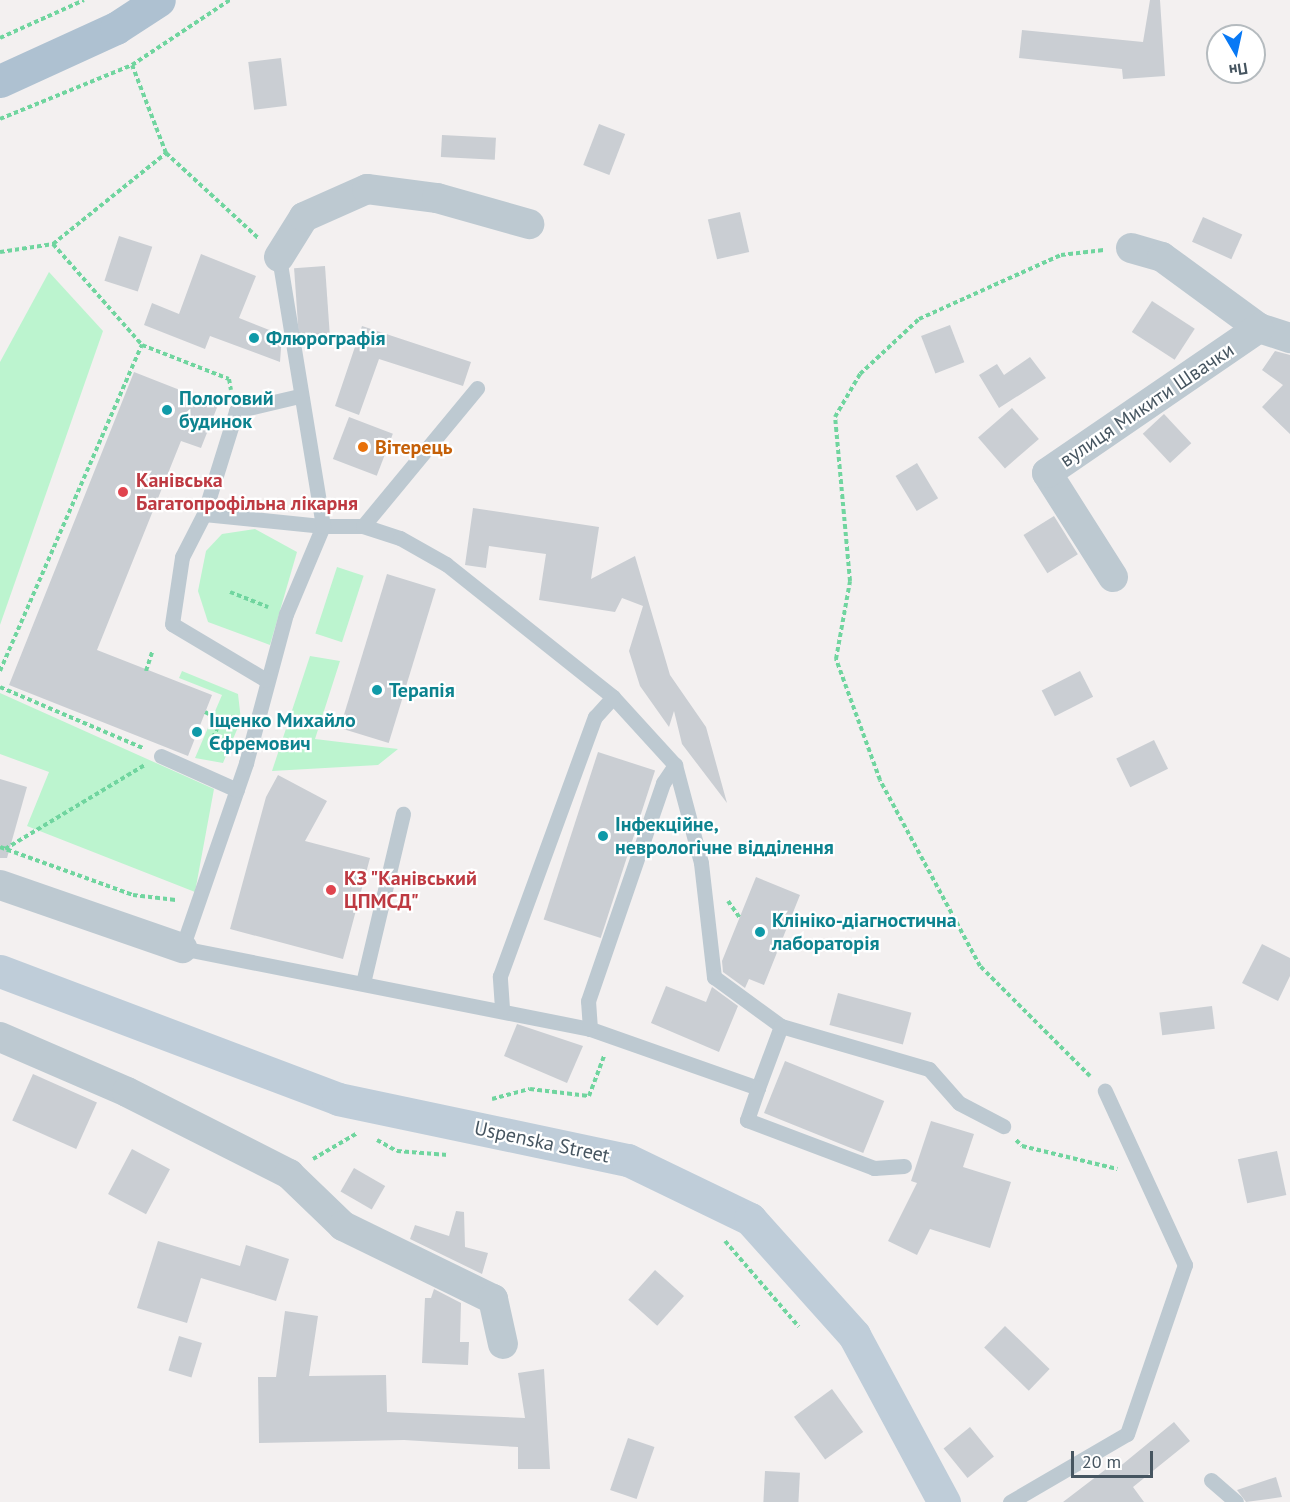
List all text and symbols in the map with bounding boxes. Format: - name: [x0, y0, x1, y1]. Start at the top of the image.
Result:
- north arrow: [1206, 24, 1266, 84]
- text: Пн: [1228, 58, 1249, 81]
- place label: Флюрографія: [266, 326, 386, 350]
- marker: Флюрографія: [247, 331, 261, 345]
- street label: вулиця Микити Швачки: [1055, 338, 1239, 472]
- place label: Пологовий будинок: [179, 386, 274, 433]
- marker: Пологовий будинок: [160, 403, 174, 417]
- place label: Вітерець: [375, 435, 452, 459]
- marker: Вітерець: [356, 440, 370, 454]
- place label: Канівська Багатопрофільна лікарня: [136, 468, 358, 515]
- marker: Канівська Багатопрофільна лікарня: [114, 483, 132, 501]
- place label: Терапія: [389, 678, 455, 702]
- marker: Терапія: [370, 683, 384, 697]
- place label: Іщенко Михайло Єфремович: [209, 708, 356, 755]
- marker: Іщенко Михайло Єфремович: [190, 725, 204, 739]
- place label: Інфекційне, неврологічне відділення: [615, 813, 834, 860]
- marker: Інфекційне, неврологічне відділення: [596, 829, 610, 843]
- place label: КЗ "Канівський ЦПМСД": [344, 867, 479, 914]
- marker: КЗ "Канівський ЦПМСД": [322, 881, 340, 899]
- place label: Клініко-діагностична лабораторія: [772, 909, 957, 956]
- marker: Клініко-діагностична лабораторія: [753, 925, 767, 939]
- street label: Uspenska Street: [472, 1116, 612, 1168]
- scale bar: [1074, 1439, 1156, 1477]
- text: 20 m: [1082, 1450, 1121, 1473]

